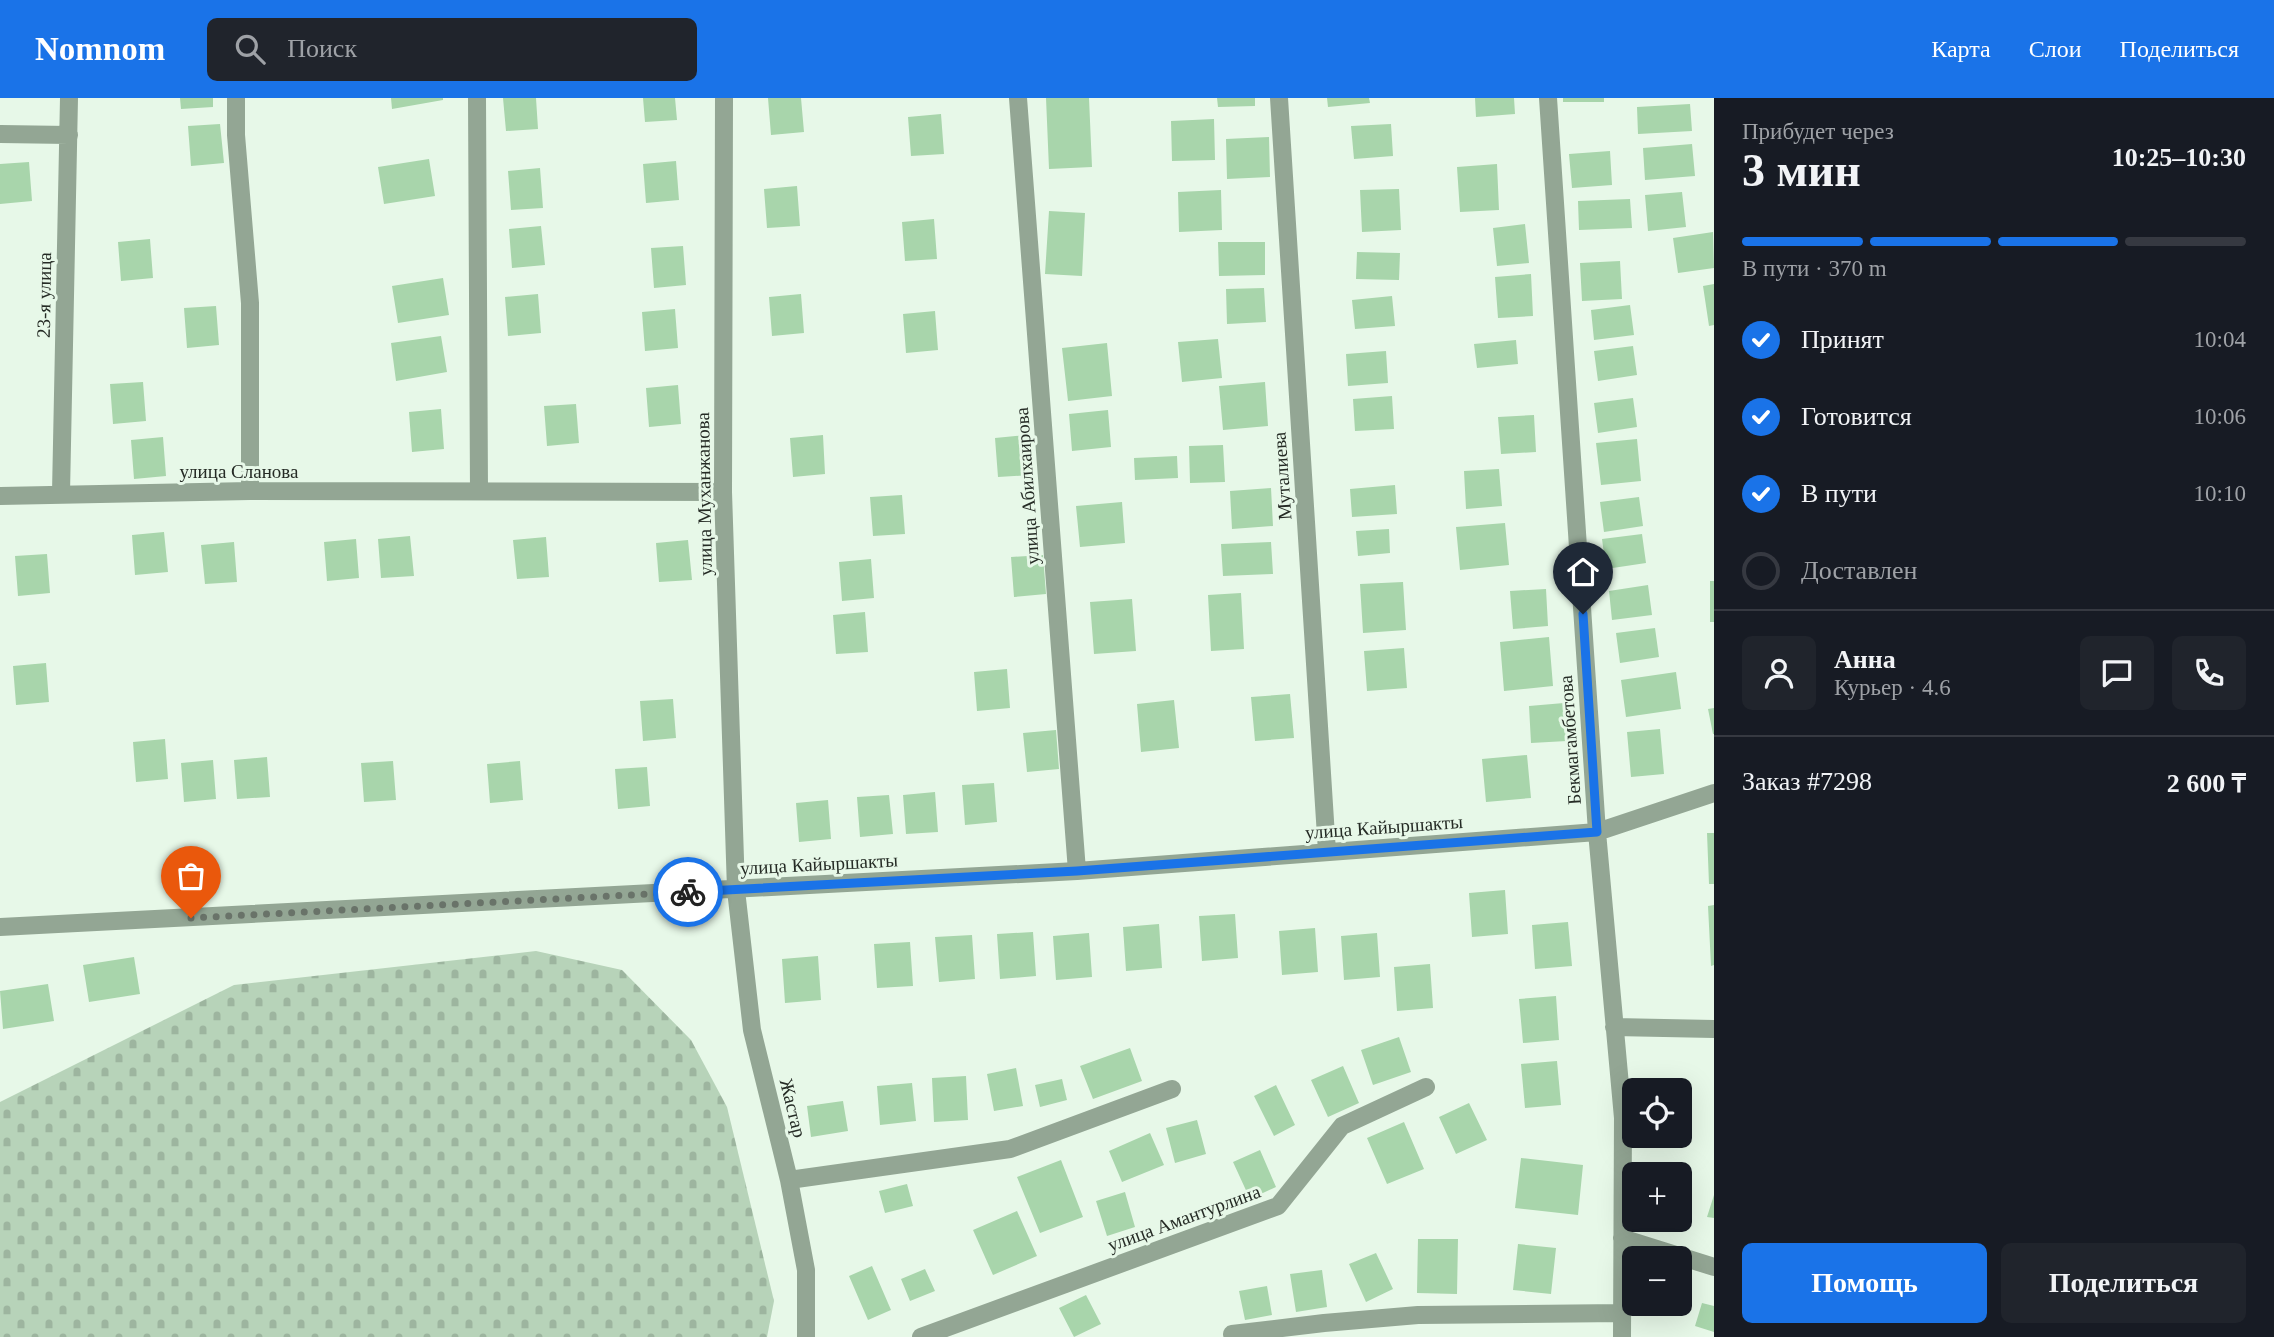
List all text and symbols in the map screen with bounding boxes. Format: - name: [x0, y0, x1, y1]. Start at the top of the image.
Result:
- search box: [207, 18, 697, 81]
- icon: search: [231, 30, 269, 68]
- text: Nomnom: [35, 31, 165, 67]
- text: Поиск: [287, 34, 357, 63]
- text: Карта: [1931, 36, 1991, 62]
- text: Слои: [2029, 36, 2082, 62]
- text: Поделиться: [2120, 36, 2239, 62]
- text: Прибудет через: [1742, 119, 1894, 144]
- text: 10:25–10:30: [2112, 143, 2246, 172]
- text: 3 мин: [1742, 145, 1861, 196]
- street label: 23-я улица: [33, 251, 55, 338]
- text: В пути · 370 m: [1742, 256, 1887, 281]
- icon: check: [1742, 321, 1780, 359]
- text: Принят: [1801, 325, 1884, 354]
- text: 10:04: [2194, 327, 2246, 352]
- icon: check: [1742, 398, 1780, 436]
- text: Готовится: [1801, 402, 1912, 431]
- text: 10:06: [2194, 404, 2246, 429]
- street label: улица Абилхаирова: [1011, 406, 1043, 565]
- street label: улица Муханжанова: [692, 411, 716, 576]
- street label: Муталиева: [1268, 431, 1296, 521]
- street label: улица Сланова: [179, 461, 299, 482]
- icon: check: [1742, 475, 1780, 513]
- text: В пути: [1801, 479, 1877, 508]
- text: 10:10: [2194, 481, 2246, 506]
- pin: [1553, 542, 1613, 614]
- icon: home: [1564, 553, 1602, 591]
- text: Доставлен: [1801, 556, 1918, 585]
- button: person: [1742, 636, 1816, 710]
- button: chat: [2080, 636, 2154, 710]
- button: phone: [2172, 636, 2246, 710]
- text: Анна: [1834, 645, 1896, 674]
- street label: Бекмагамбетова: [1555, 674, 1585, 805]
- text: Курьер · 4.6: [1834, 675, 1951, 700]
- text: Заказ #7298: [1742, 767, 1872, 796]
- text: 2 600 ₸: [2167, 769, 2246, 798]
- street label: улица Кайыршакты: [1304, 811, 1464, 843]
- pin: [161, 846, 221, 918]
- street label: улица Кайыршакты: [740, 849, 899, 879]
- icon: bag: [172, 857, 210, 895]
- courier: [653, 857, 723, 927]
- icon: bike: [669, 873, 707, 911]
- street label: Жастар: [776, 1076, 810, 1140]
- map controls: [1622, 1078, 1692, 1316]
- button: locate: [1622, 1078, 1692, 1148]
- button: +: [1622, 1162, 1692, 1232]
- street label: улица Амантурлина: [1105, 1180, 1264, 1255]
- button: Помощь: [1742, 1243, 1987, 1323]
- button: Поделиться: [2001, 1243, 2246, 1323]
- button: −: [1622, 1246, 1692, 1316]

